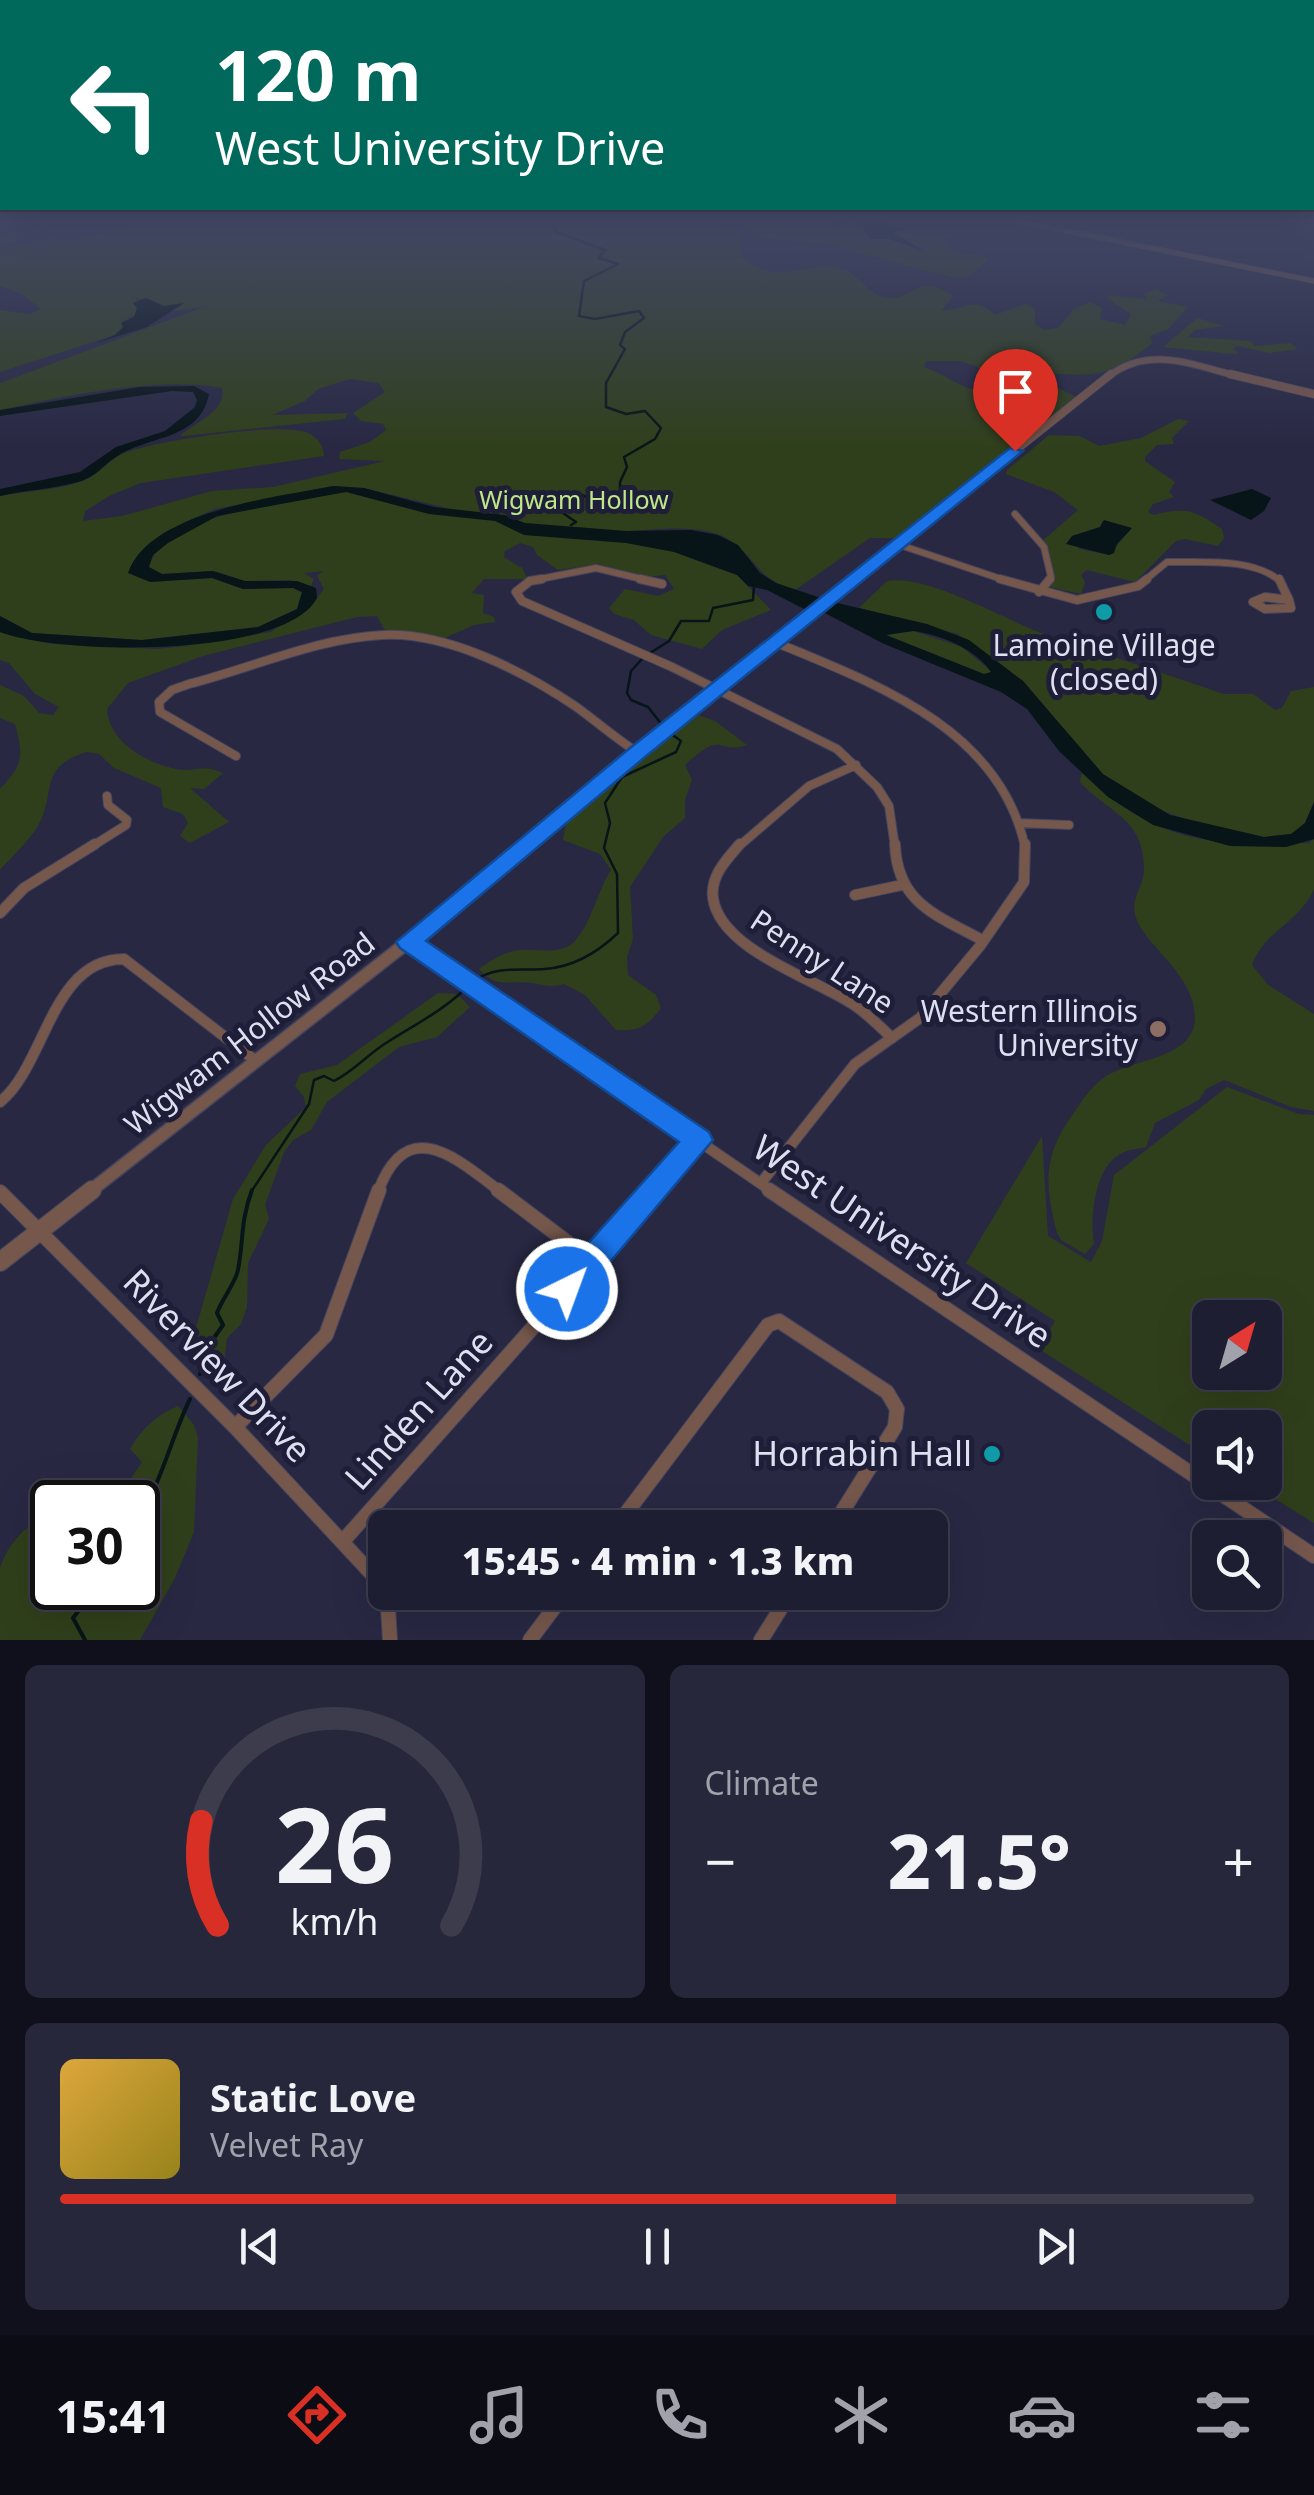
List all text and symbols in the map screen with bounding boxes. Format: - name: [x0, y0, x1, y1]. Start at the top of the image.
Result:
- text: 120 m: [215, 26, 422, 122]
- icon: left: [50, 40, 180, 170]
- text: West University Drive: [215, 117, 665, 178]
- pin: [973, 349, 1058, 452]
- icon: arrive: [988, 364, 1043, 419]
- park label: Wigwam Hollow: [479, 482, 669, 516]
- marker: Lamoine Village (closed): [1093, 601, 1115, 623]
- place label: Lamoine Village (closed): [992, 624, 1216, 699]
- street label: Penny Lane: [743, 899, 902, 1022]
- street label: Wigwam Hollow Road: [115, 922, 383, 1144]
- place label: Western Illinois University: [921, 990, 1139, 1065]
- marker: Western Illinois University: [1147, 1018, 1169, 1040]
- street label: West University Drive: [745, 1123, 1061, 1358]
- position arrow: [515, 1237, 619, 1341]
- street label: Riverview Drive: [114, 1258, 322, 1472]
- north arrow: [1192, 1300, 1282, 1390]
- map controls: [1192, 1300, 1282, 1610]
- street label: Linden Lane: [333, 1319, 502, 1499]
- button: sound: [1192, 1410, 1282, 1500]
- place label: Horrabin Hall: [752, 1429, 972, 1476]
- marker: Horrabin Hall: [981, 1443, 1003, 1465]
- speed limit sign: 30: [30, 1480, 160, 1610]
- button: search: [1192, 1520, 1282, 1610]
- text: 15:45 · 4 min · 1.3 km: [462, 1534, 854, 1586]
- text: Climate: [705, 1761, 819, 1804]
- text: 26: [275, 1772, 394, 1913]
- text: 21.5°: [888, 1809, 1071, 1911]
- text: −: [705, 1823, 736, 1898]
- text: +: [1223, 1823, 1254, 1898]
- text: km/h: [291, 1897, 379, 1945]
- text: Static Love: [210, 2071, 416, 2123]
- text: Velvet Ray: [210, 2123, 363, 2166]
- icon: previous: [232, 2219, 287, 2274]
- icon: pause: [630, 2219, 685, 2274]
- icon: next: [1028, 2219, 1083, 2274]
- icon: directions: [282, 2380, 352, 2450]
- icon: music: [464, 2380, 534, 2450]
- icon: phone: [645, 2380, 715, 2450]
- icon: climate: [826, 2380, 896, 2450]
- icon: car: [1007, 2380, 1077, 2450]
- icon: filters: [1188, 2380, 1258, 2450]
- text: 15:41: [56, 2385, 171, 2446]

